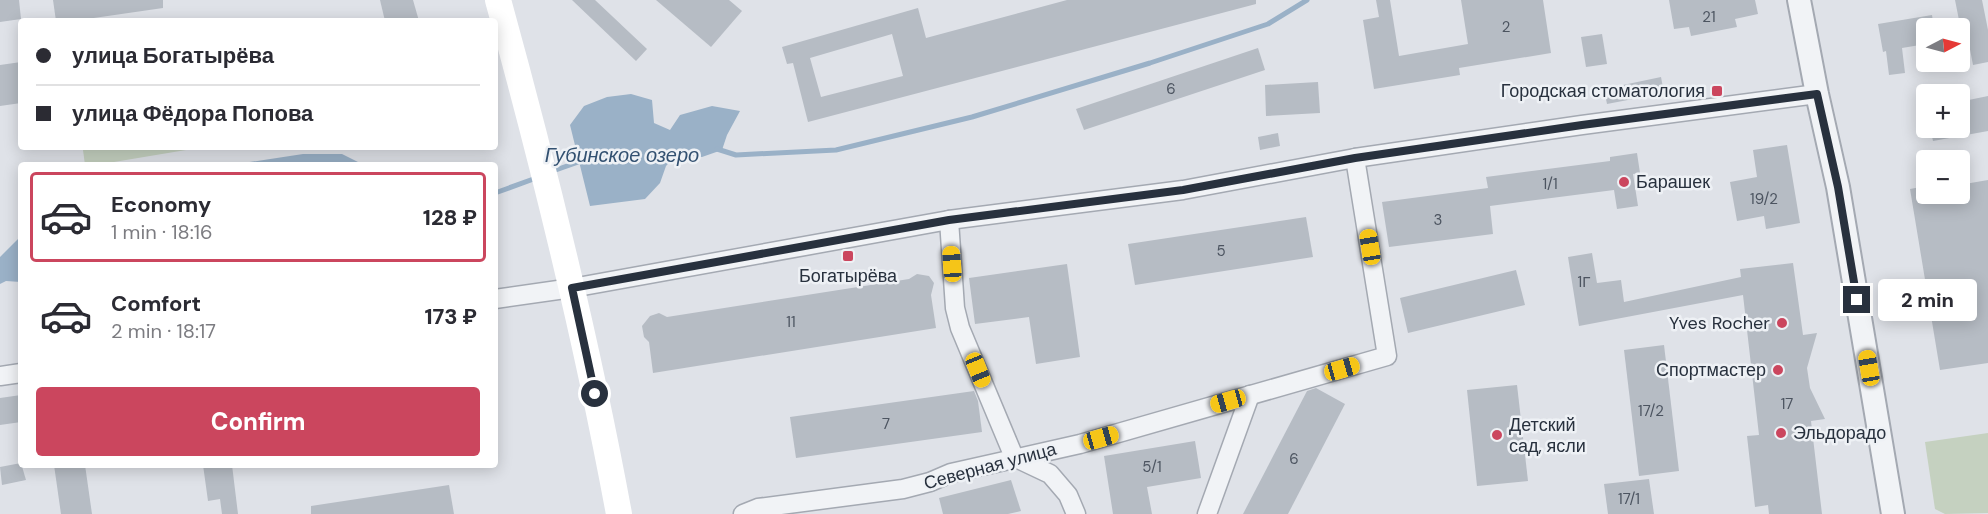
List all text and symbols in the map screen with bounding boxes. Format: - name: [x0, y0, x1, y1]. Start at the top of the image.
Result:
- house number: 21: [1702, 7, 1716, 27]
- house number: 2: [1502, 17, 1510, 37]
- north arrow: [1916, 18, 1970, 72]
- map controls: [1916, 18, 1970, 204]
- text: улица Богатырёва: [72, 41, 274, 70]
- house number: 6: [1166, 79, 1176, 99]
- place label: Городская стоматология: [1501, 79, 1705, 103]
- marker: Городская стоматология: [1710, 84, 1724, 98]
- button: +: [1916, 84, 1970, 138]
- text: улица Фёдора Попова: [72, 99, 313, 128]
- water label: Губинское озеро: [545, 142, 699, 168]
- button: −: [1916, 150, 1970, 204]
- place label: Барашек: [1636, 170, 1710, 194]
- house number: 1/1: [1542, 174, 1558, 194]
- marker: Барашек: [1617, 175, 1631, 189]
- house number: 19/2: [1750, 189, 1778, 209]
- icon: car: [39, 190, 93, 244]
- text: Economy: [111, 190, 211, 219]
- text: 128 ₽: [423, 203, 477, 232]
- house number: 3: [1434, 210, 1442, 230]
- text: 1 min · 18:16: [111, 219, 213, 245]
- car: [1358, 228, 1382, 266]
- house number: 5: [1216, 241, 1226, 261]
- car: [942, 245, 962, 283]
- marker: Богатырёва: [841, 249, 855, 263]
- place label: Богатырёва: [799, 264, 898, 288]
- house number: 1Г: [1578, 272, 1590, 292]
- callout: 2 min: [1878, 279, 1977, 321]
- route end: [1843, 286, 1870, 313]
- text: 2 min: [1901, 287, 1954, 313]
- icon: car: [39, 289, 93, 343]
- text: Comfort: [111, 289, 201, 318]
- text: 173 ₽: [424, 302, 477, 331]
- place label: Yves Rocher: [1669, 311, 1770, 335]
- house number: 11: [786, 312, 796, 332]
- marker: Yves Rocher: [1775, 316, 1789, 330]
- text: 2 min · 18:17: [111, 318, 216, 344]
- car: [1857, 349, 1881, 387]
- car: [963, 350, 993, 390]
- car: [1322, 355, 1362, 383]
- place label: Спортмастер: [1656, 358, 1766, 382]
- marker: Спортмастер: [1771, 363, 1785, 377]
- route start: [581, 380, 608, 407]
- button: Confirm: [36, 387, 480, 456]
- car: [1208, 387, 1248, 415]
- house number: 17: [1781, 394, 1793, 414]
- house number: 17/2: [1638, 401, 1664, 421]
- place label: Детский сад, ясли: [1509, 413, 1586, 458]
- house number: 7: [882, 414, 890, 434]
- place label: Эльдорадо: [1793, 421, 1886, 445]
- car: [1081, 424, 1121, 452]
- marker: Эльдорадо: [1774, 426, 1788, 440]
- marker: Детский сад, ясли: [1490, 428, 1504, 442]
- street label: Северная улица: [921, 437, 1060, 495]
- house number: 6: [1289, 449, 1299, 469]
- house number: 5/1: [1142, 457, 1162, 477]
- house number: 17/1: [1618, 489, 1640, 509]

